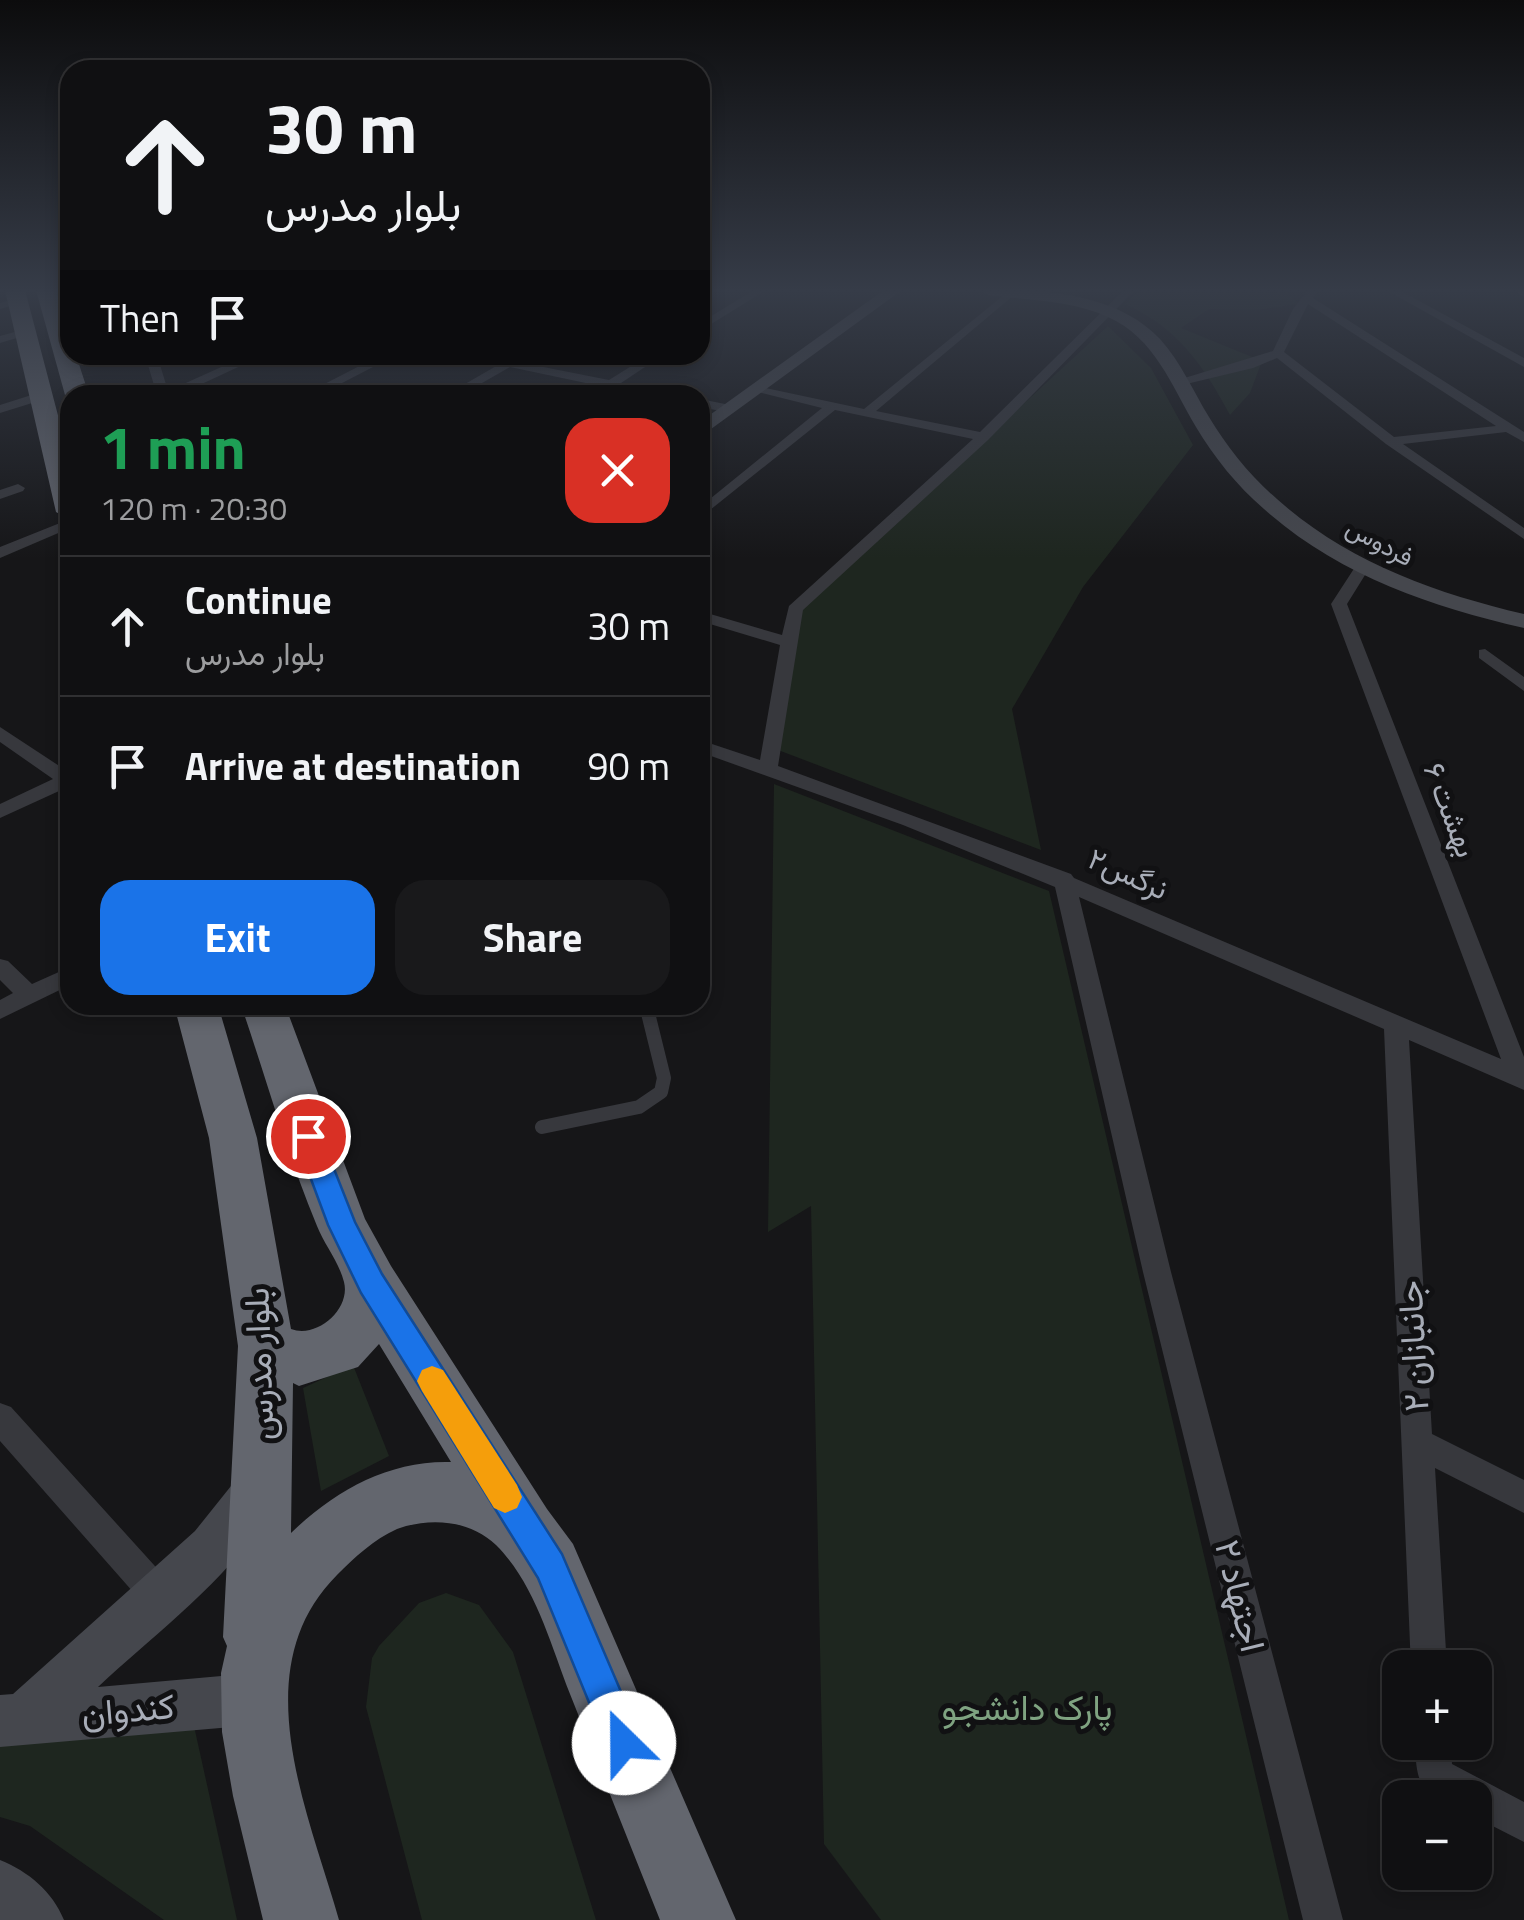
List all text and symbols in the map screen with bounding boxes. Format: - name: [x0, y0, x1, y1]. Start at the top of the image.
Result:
- text: 30 m: [265, 74, 418, 180]
- icon: ahead: [100, 100, 230, 230]
- text: بلوار مدرس: [265, 170, 461, 238]
- text: Then: [100, 289, 180, 347]
- icon: arrive: [200, 290, 255, 345]
- text: 1 min: [100, 401, 246, 492]
- button: close: [565, 418, 670, 523]
- text: 120 m · 20:30: [100, 484, 287, 532]
- street label: فردوس: [1339, 508, 1421, 576]
- text: Continue: [185, 571, 332, 629]
- text: 30 m: [587, 597, 670, 655]
- icon: ahead: [100, 599, 155, 654]
- text: بلوار مدرس: [185, 629, 325, 677]
- text: Arrive at destination: [185, 737, 521, 795]
- text: 90 m: [587, 737, 670, 795]
- icon: arrive: [100, 739, 155, 794]
- street label: بهشت ۶: [1412, 756, 1490, 864]
- street label: نرگس۲: [1081, 835, 1176, 911]
- button: Exit: [100, 880, 375, 995]
- button: Share: [395, 880, 670, 995]
- pin: [266, 1094, 351, 1179]
- icon: arrive: [281, 1109, 336, 1164]
- street label: جانبازان ۲: [1382, 1279, 1442, 1413]
- street label: بلوار مدرس: [228, 1287, 288, 1441]
- street label: اجتهاد ۲: [1201, 1534, 1281, 1657]
- map controls: [1382, 1650, 1492, 1890]
- button: +: [1382, 1650, 1492, 1760]
- street label: کندوان: [79, 1678, 177, 1740]
- park label: پارک دانشجو: [942, 1680, 1112, 1734]
- position arrow: [572, 1691, 676, 1795]
- button: −: [1382, 1780, 1492, 1890]

